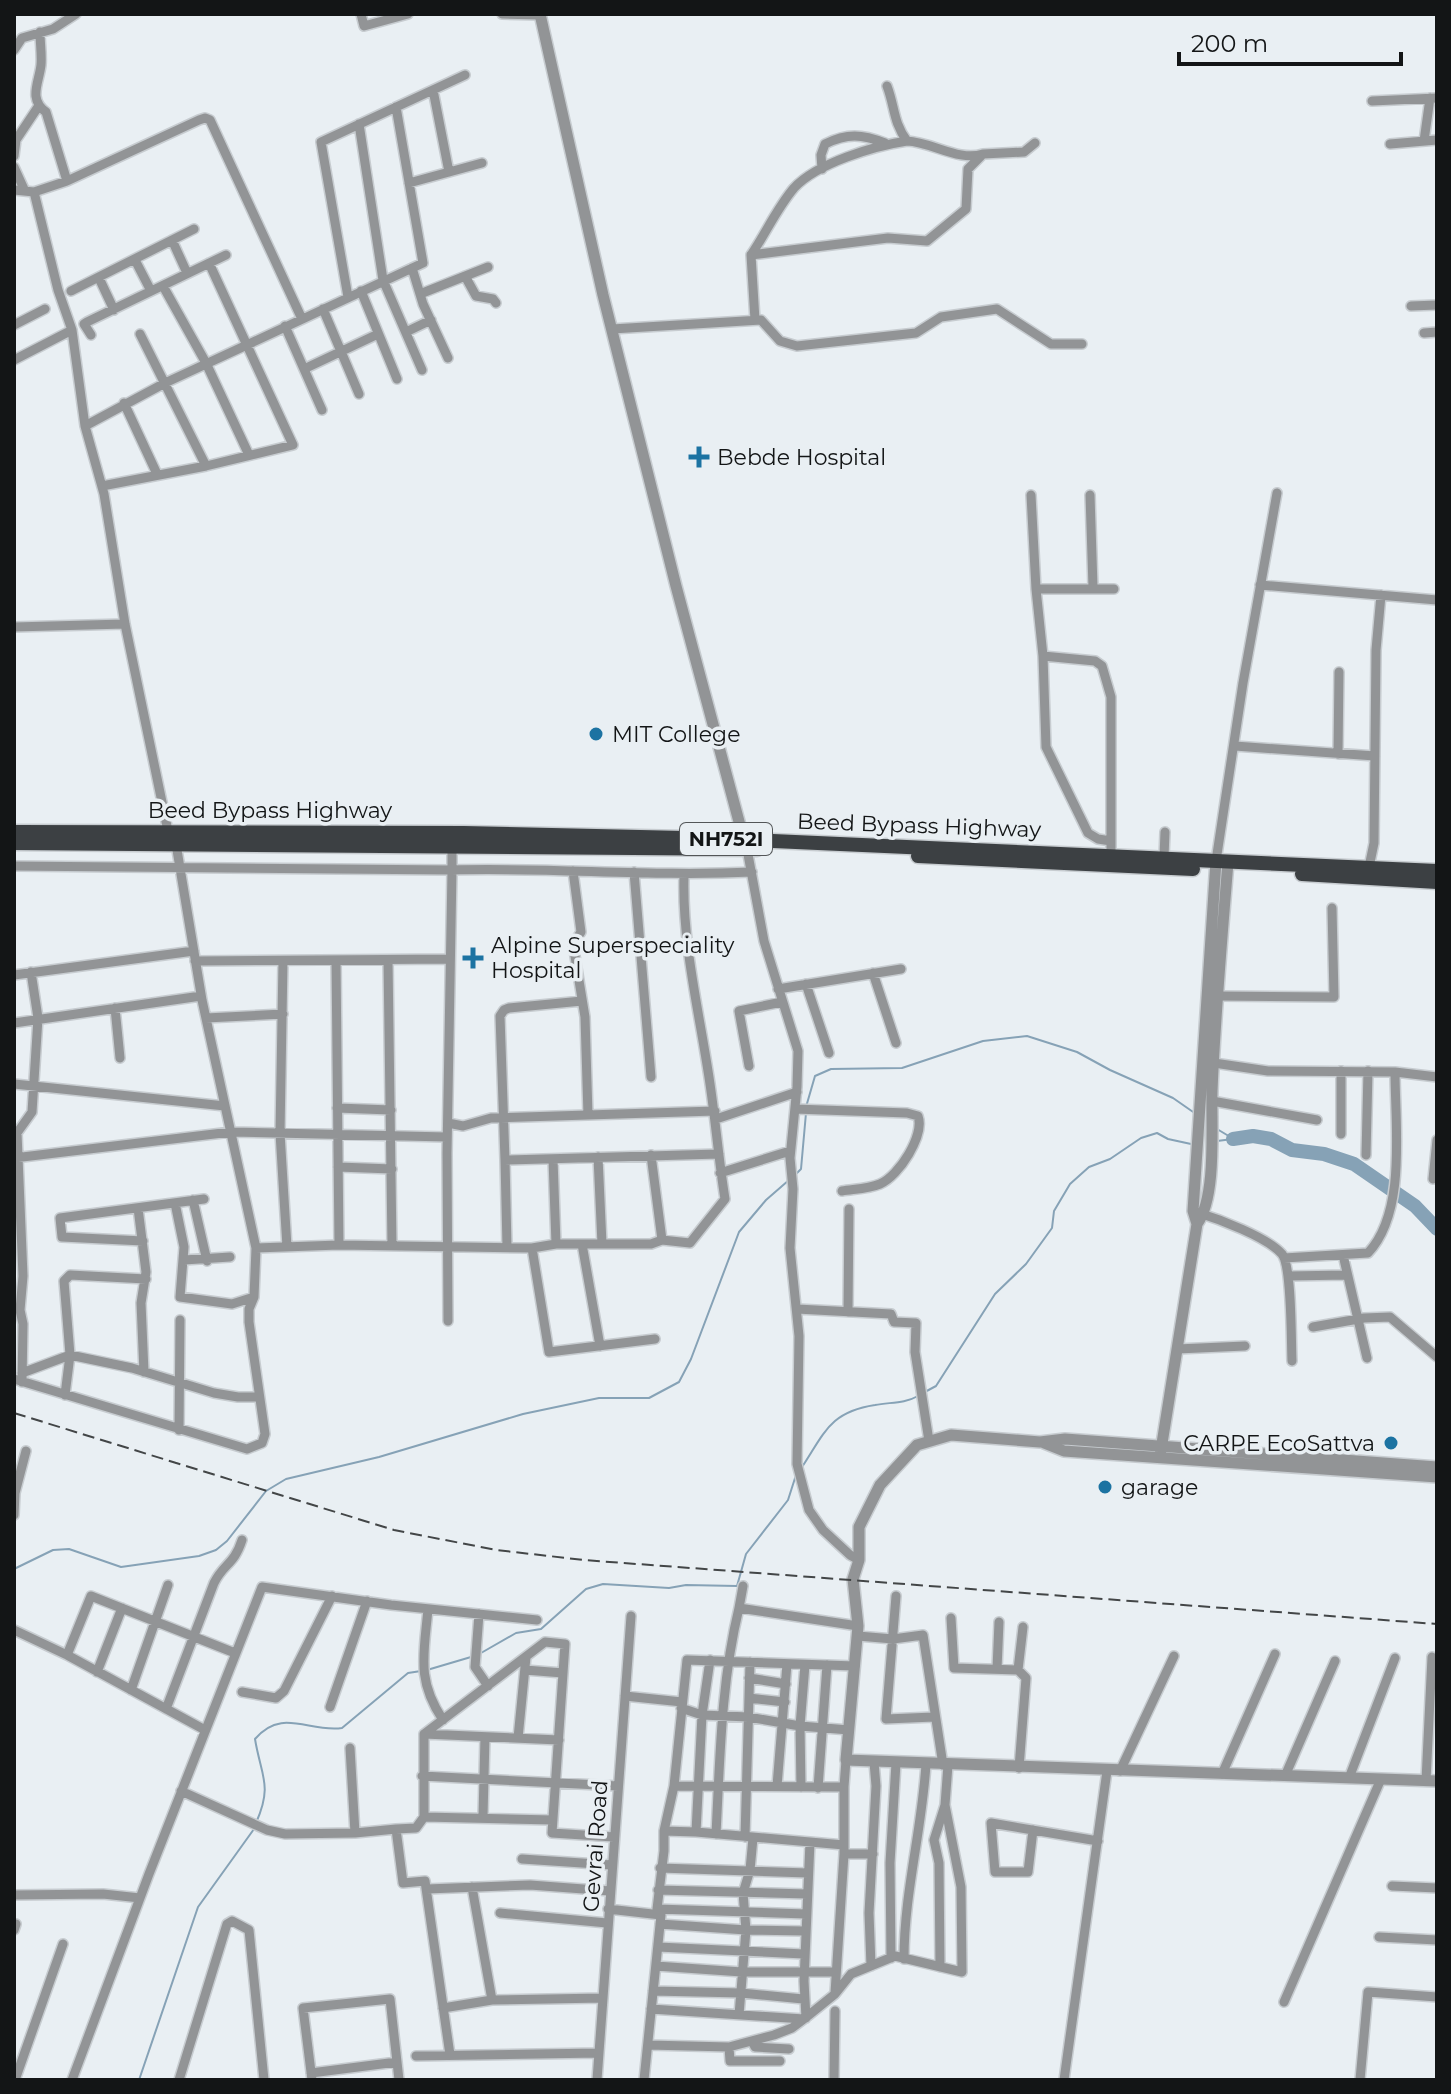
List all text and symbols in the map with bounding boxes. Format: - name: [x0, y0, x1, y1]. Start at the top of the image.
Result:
- scale bar: [1179, 16, 1401, 66]
- text: 200 m: [1191, 29, 1268, 58]
- place label: Bebde Hospital: [717, 444, 886, 471]
- marker: Bebde Hospital: [688, 446, 710, 468]
- place label: MIT College: [612, 721, 740, 748]
- marker: MIT College: [587, 725, 605, 743]
- street label: Beed Bypass Highway: [148, 797, 392, 824]
- street label: Beed Bypass Highway: [796, 808, 1042, 843]
- road number: NH752I: [680, 823, 772, 855]
- place label: Alpine Superspeciality Hospital: [491, 932, 735, 984]
- marker: Alpine Superspeciality Hospital: [462, 947, 484, 969]
- place label: CARPE EcoSattva: [1183, 1430, 1375, 1457]
- marker: CARPE EcoSattva: [1382, 1434, 1400, 1452]
- place label: garage: [1121, 1474, 1198, 1501]
- marker: garage: [1096, 1478, 1114, 1496]
- street label: Gevrai Road: [577, 1779, 614, 1913]

